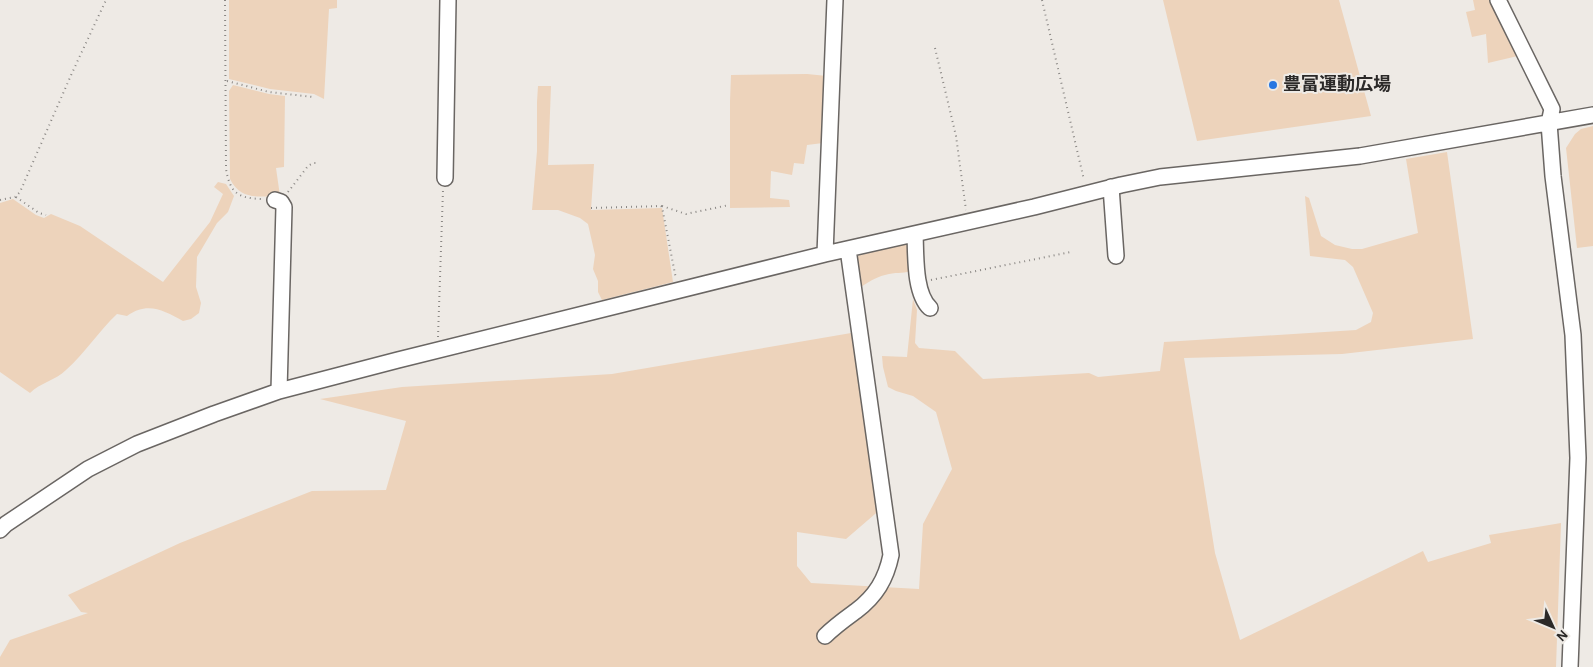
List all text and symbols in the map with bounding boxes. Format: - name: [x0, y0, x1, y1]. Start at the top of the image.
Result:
- place label: 豊富運動広場: [1283, 74, 1391, 94]
- marker: 豊富運動広場: [1267, 79, 1279, 91]
- north arrow: [1528, 602, 1578, 652]
- text: N: [1553, 627, 1570, 644]

